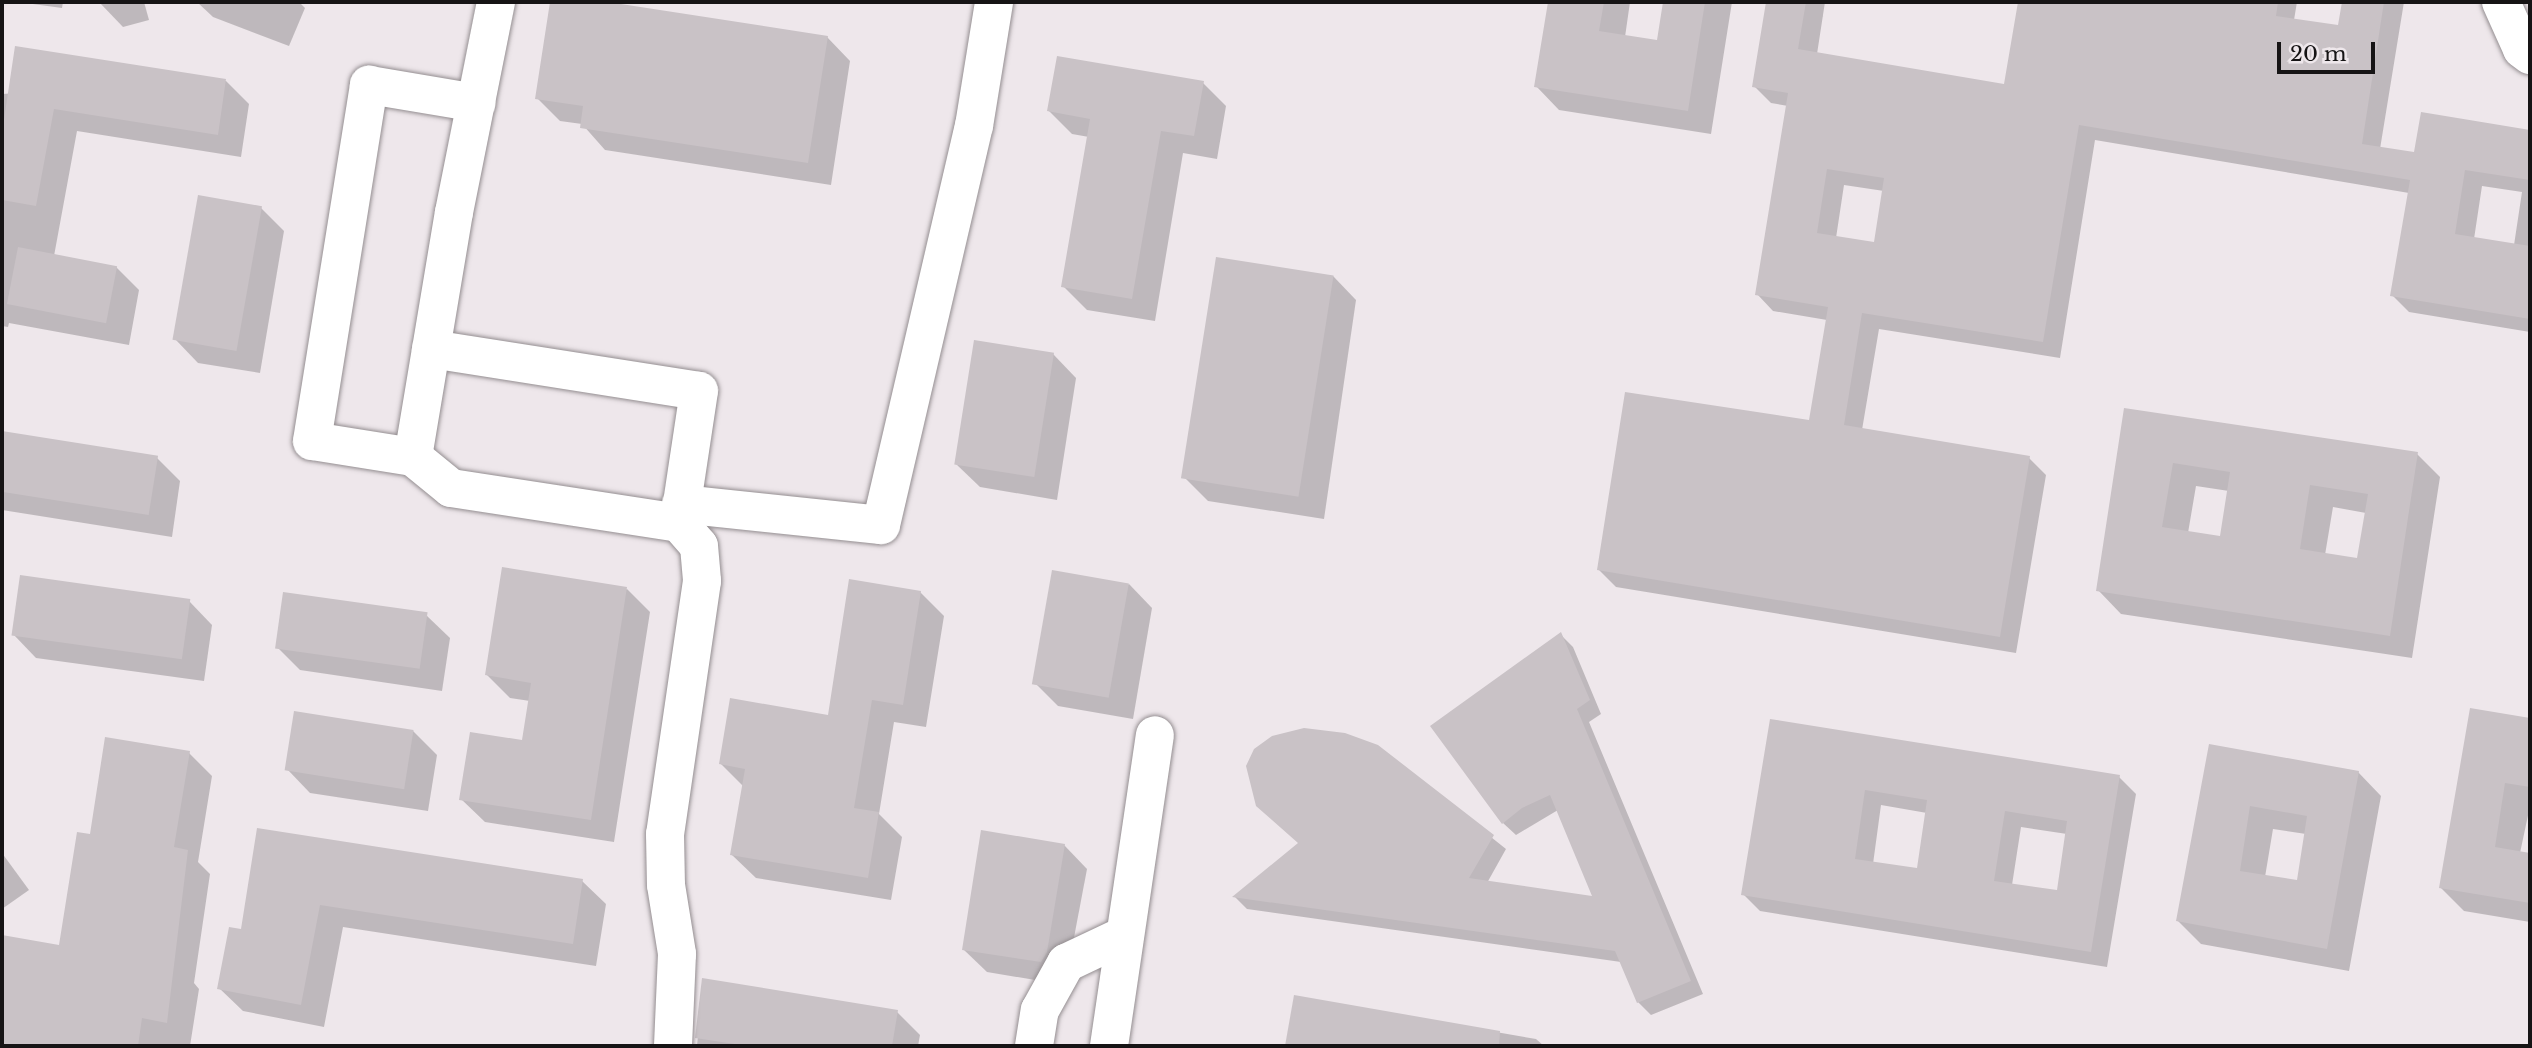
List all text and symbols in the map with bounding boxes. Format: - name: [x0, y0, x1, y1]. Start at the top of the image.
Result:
- scale bar: [2280, 28, 2378, 72]
- text: 20 m: [2290, 41, 2347, 67]

